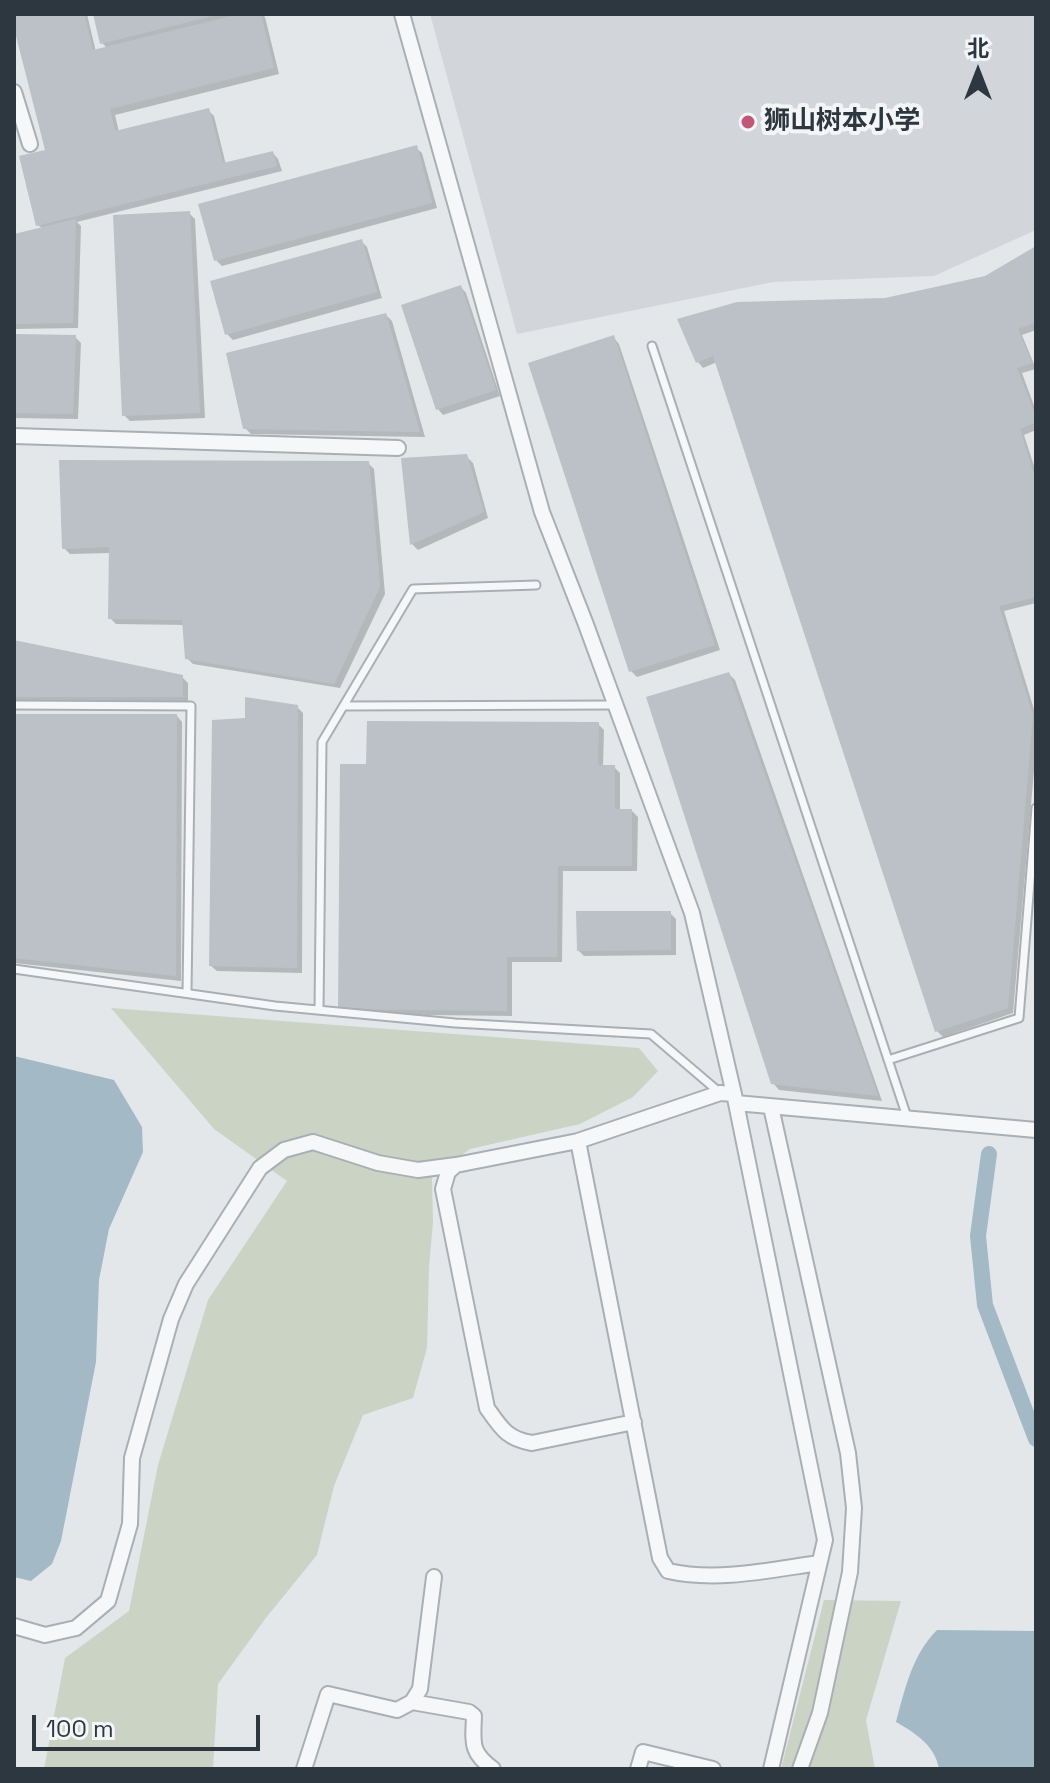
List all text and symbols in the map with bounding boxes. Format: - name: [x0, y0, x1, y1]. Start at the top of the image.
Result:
- north arrow: [938, 32, 1018, 112]
- text: 北: [967, 34, 989, 62]
- place label: 狮山树本小学: [764, 106, 920, 138]
- marker: 狮山树本小学: [739, 113, 757, 131]
- scale bar: [36, 1699, 264, 1749]
- text: 100 m: [46, 1713, 114, 1744]

